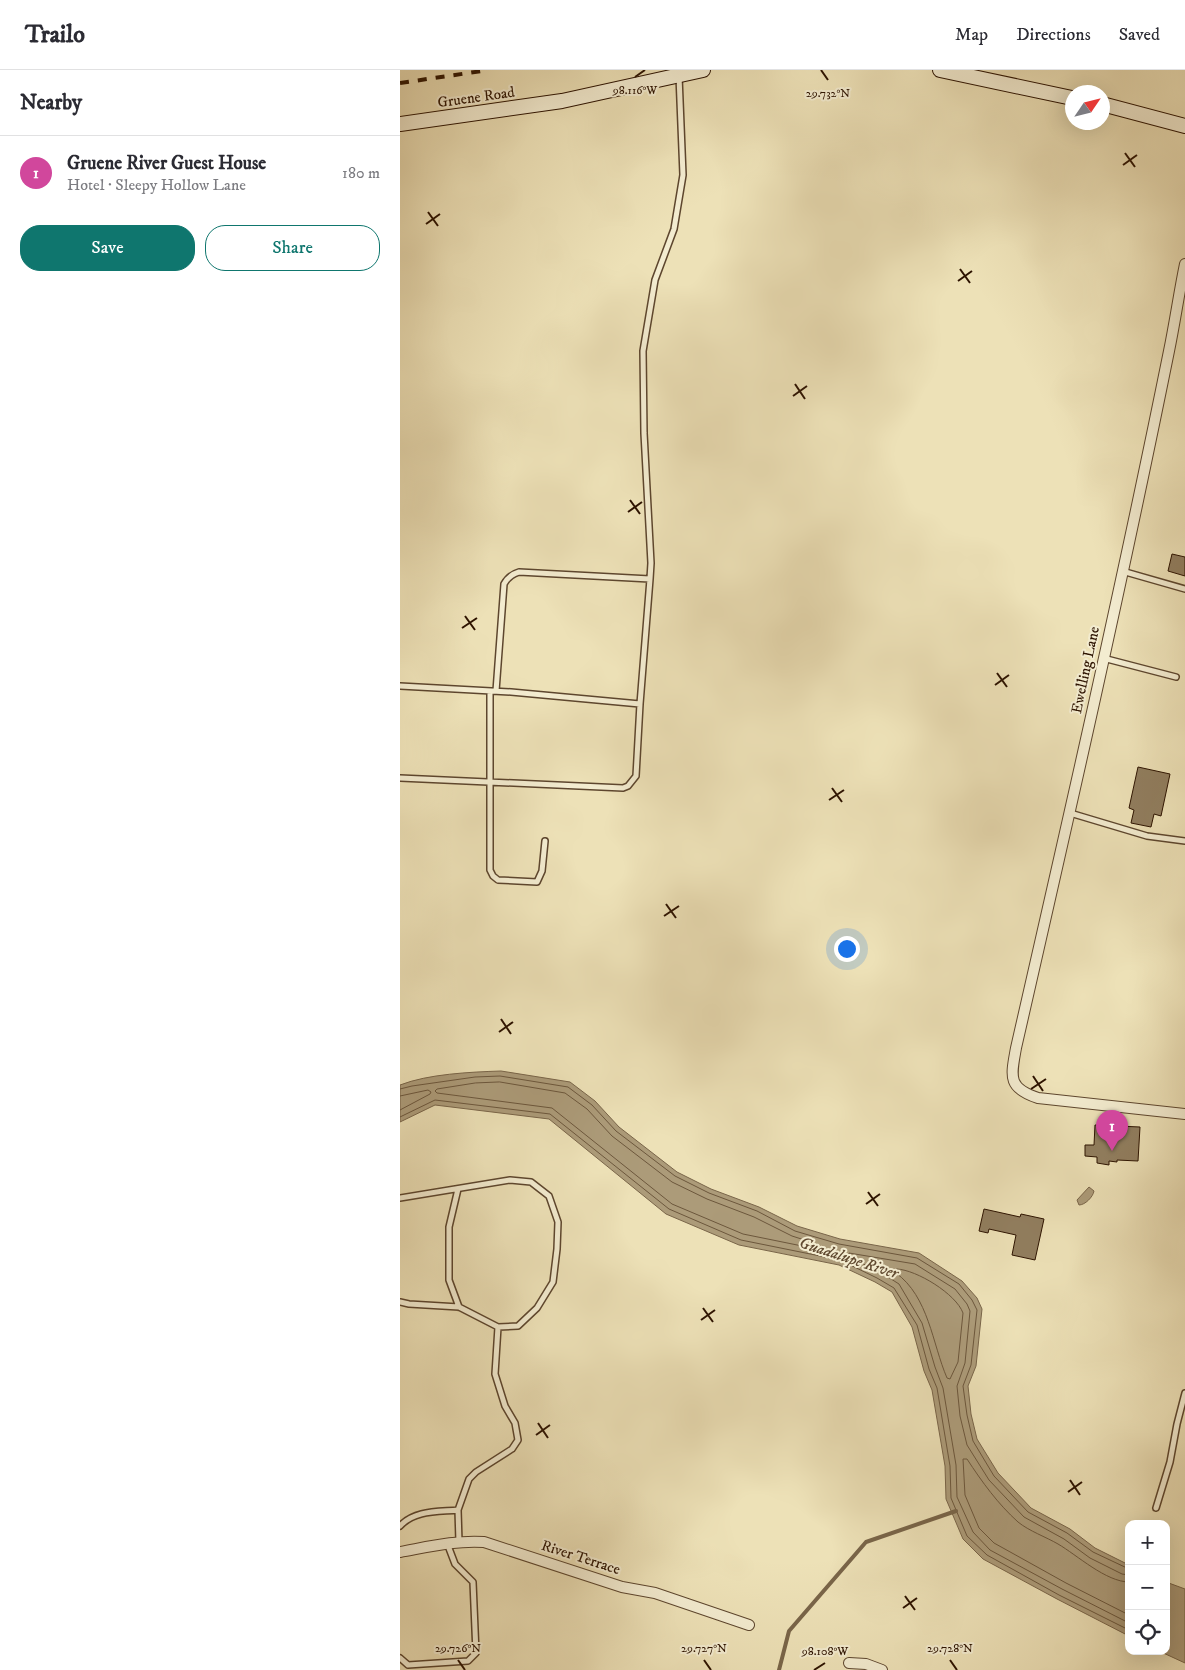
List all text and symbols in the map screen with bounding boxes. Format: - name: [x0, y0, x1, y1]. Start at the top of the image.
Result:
- text: Trailo: [25, 20, 85, 50]
- text: Map: [955, 24, 988, 46]
- text: Directions: [1016, 24, 1091, 46]
- text: Saved: [1119, 24, 1160, 46]
- street label: Gruene Road: [436, 83, 516, 112]
- text: 98.116°W: [612, 83, 658, 98]
- north arrow: [1065, 85, 1110, 130]
- text: 29.732°N: [806, 86, 850, 101]
- text: Nearby: [20, 90, 82, 116]
- text: Gruene River Guest House: [67, 152, 266, 175]
- text: 1: [33, 163, 39, 183]
- text: 180 m: [342, 163, 380, 183]
- text: Hotel · Sleepy Hollow Lane: [67, 175, 246, 195]
- button: Save: [20, 225, 195, 271]
- button: Share: [205, 225, 380, 271]
- street label: Ewelling Lane: [1067, 625, 1104, 715]
- your location: [834, 936, 860, 962]
- pin: 1: [1096, 1110, 1128, 1151]
- water label: Guadalupe River: [797, 1233, 902, 1284]
- map controls: [1125, 1520, 1170, 1655]
- button: +: [1125, 1520, 1170, 1565]
- street label: River Terrace: [539, 1536, 623, 1579]
- button: −: [1125, 1565, 1170, 1610]
- button: locate: [1125, 1610, 1170, 1655]
- text: 29.726°N: [435, 1641, 481, 1656]
- text: 29.727°N: [681, 1641, 727, 1656]
- text: 29.728°N: [927, 1641, 973, 1656]
- text: 98.108°W: [801, 1644, 849, 1659]

